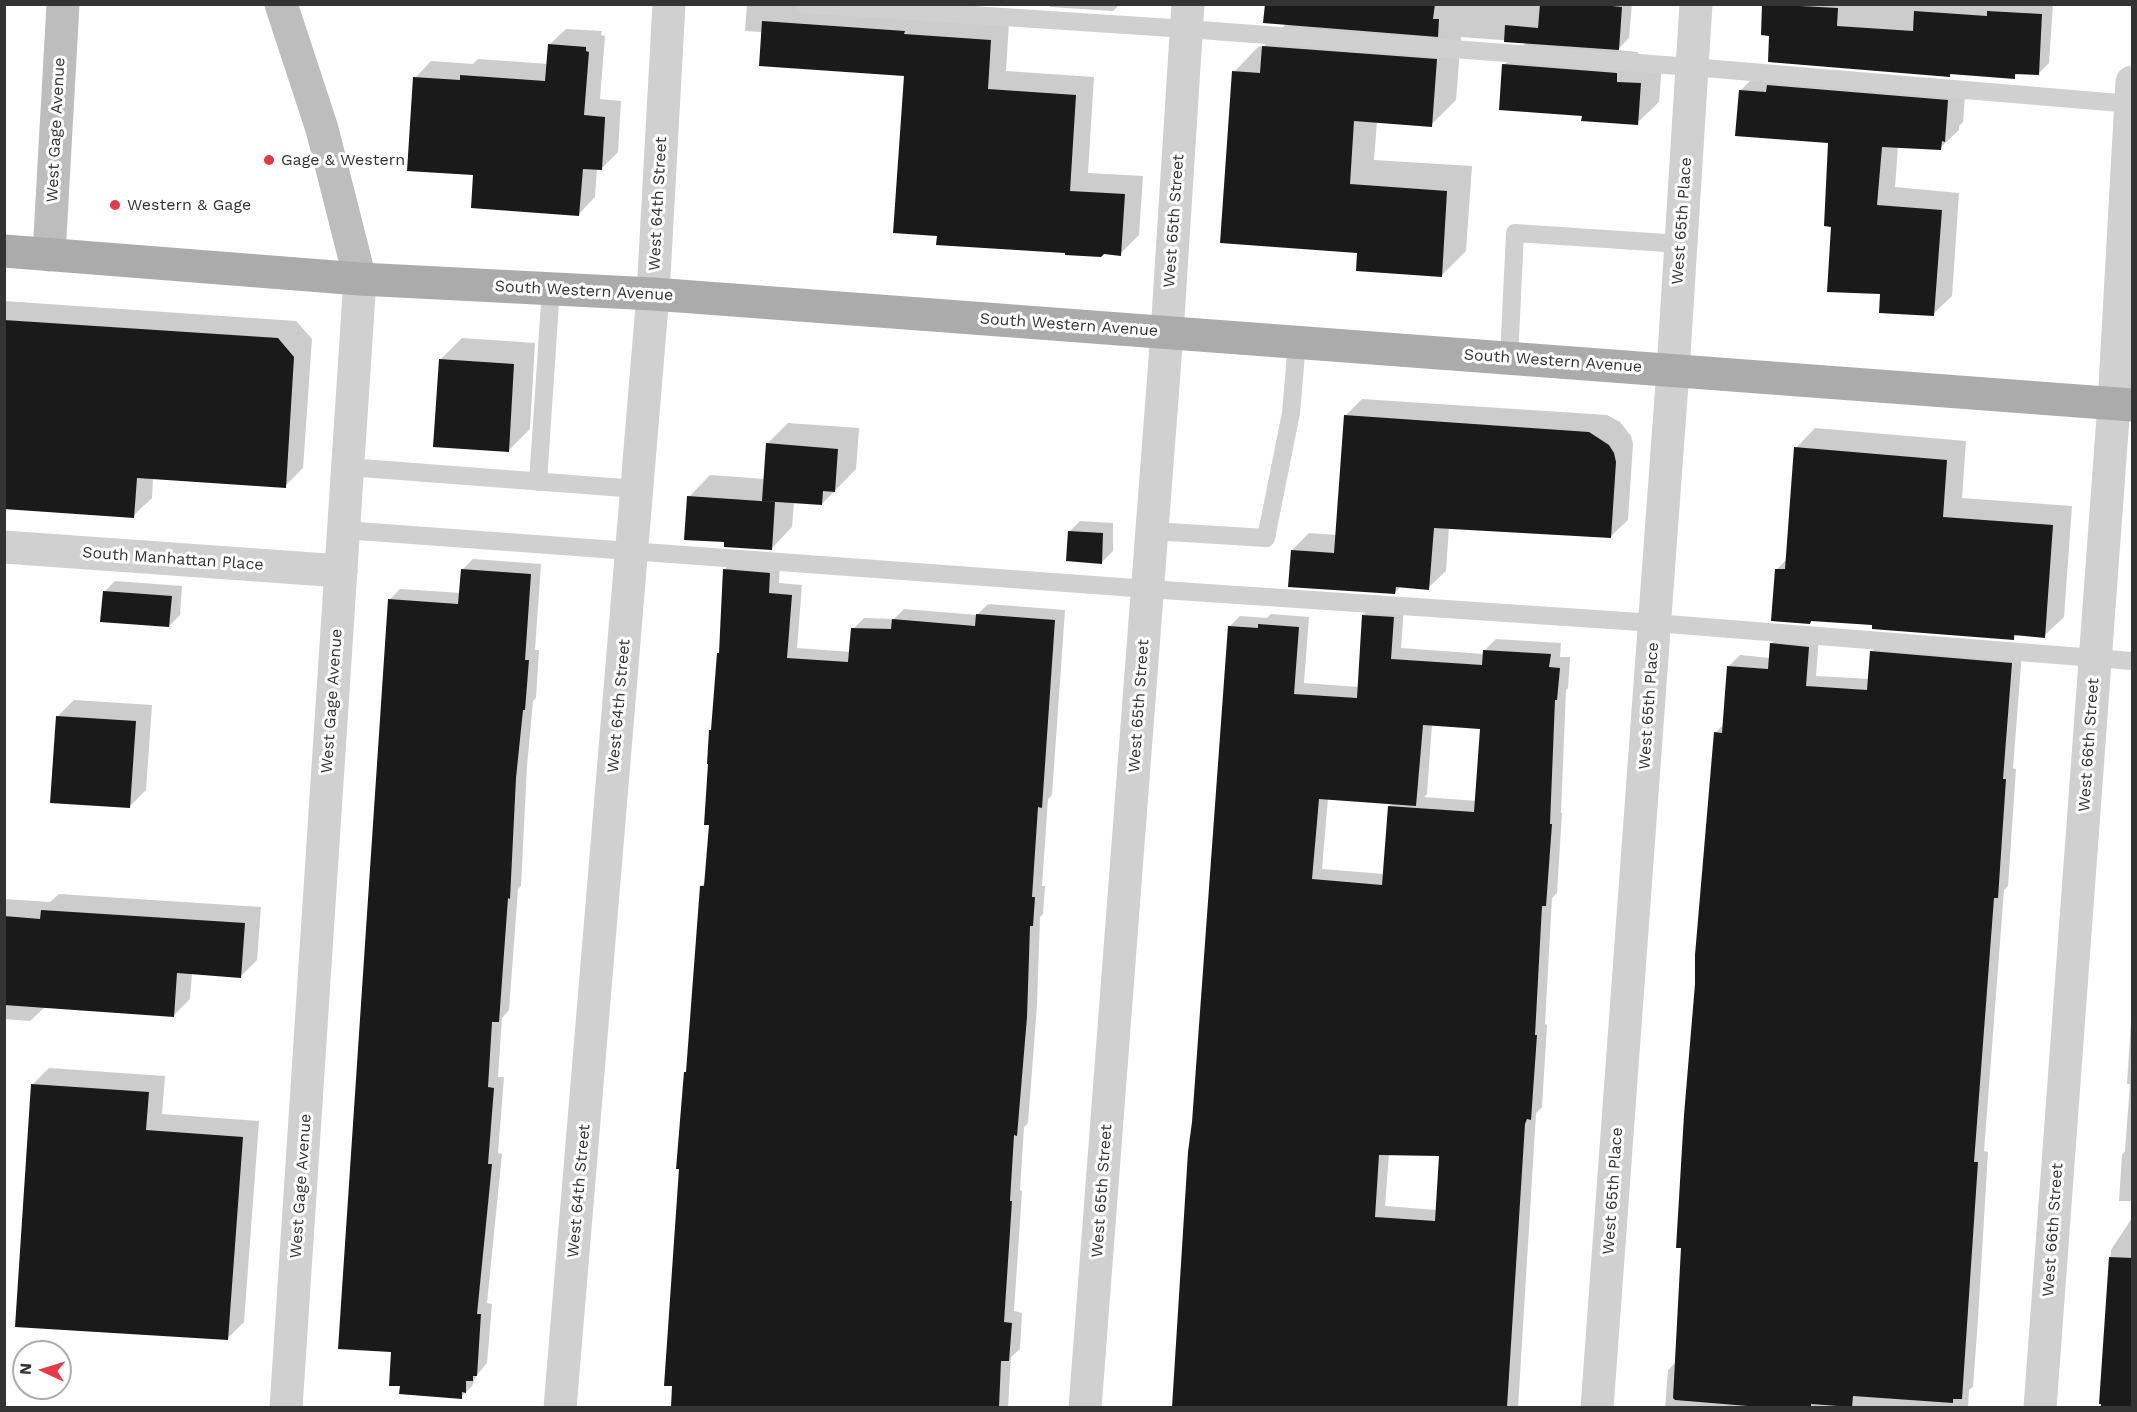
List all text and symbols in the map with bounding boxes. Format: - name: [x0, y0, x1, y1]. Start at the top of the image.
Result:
- street label: West Gage Avenue: [43, 57, 69, 203]
- street label: West 64th Street: [645, 136, 671, 272]
- place label: Gage & Western: [281, 150, 405, 170]
- marker: Gage & Western: [262, 153, 276, 167]
- street label: West 65th Street: [1160, 154, 1188, 288]
- street label: West 65th Place: [1668, 157, 1696, 285]
- place label: Western & Gage: [127, 195, 251, 215]
- marker: Western & Gage: [108, 198, 122, 212]
- street label: South Western Avenue: [494, 277, 674, 305]
- street label: South Western Avenue: [979, 309, 1159, 341]
- street label: South Western Avenue: [1463, 345, 1643, 377]
- street label: South Manhattan Place: [82, 543, 264, 575]
- street label: West Gage Avenue: [317, 628, 347, 774]
- street label: West 64th Street: [604, 638, 634, 774]
- street label: West 65th Street: [1125, 639, 1153, 773]
- street label: West 65th Place: [1635, 642, 1663, 770]
- street label: West 66th Street: [2075, 677, 2103, 813]
- street label: West Gage Avenue: [286, 1113, 316, 1259]
- street label: West 64th Street: [564, 1123, 594, 1259]
- street label: West 65th Street: [1088, 1124, 1116, 1258]
- street label: West 65th Place: [1599, 1127, 1627, 1255]
- street label: West 66th Street: [2039, 1162, 2067, 1298]
- north arrow: [12, 1340, 72, 1400]
- text: N: [16, 1362, 35, 1375]

